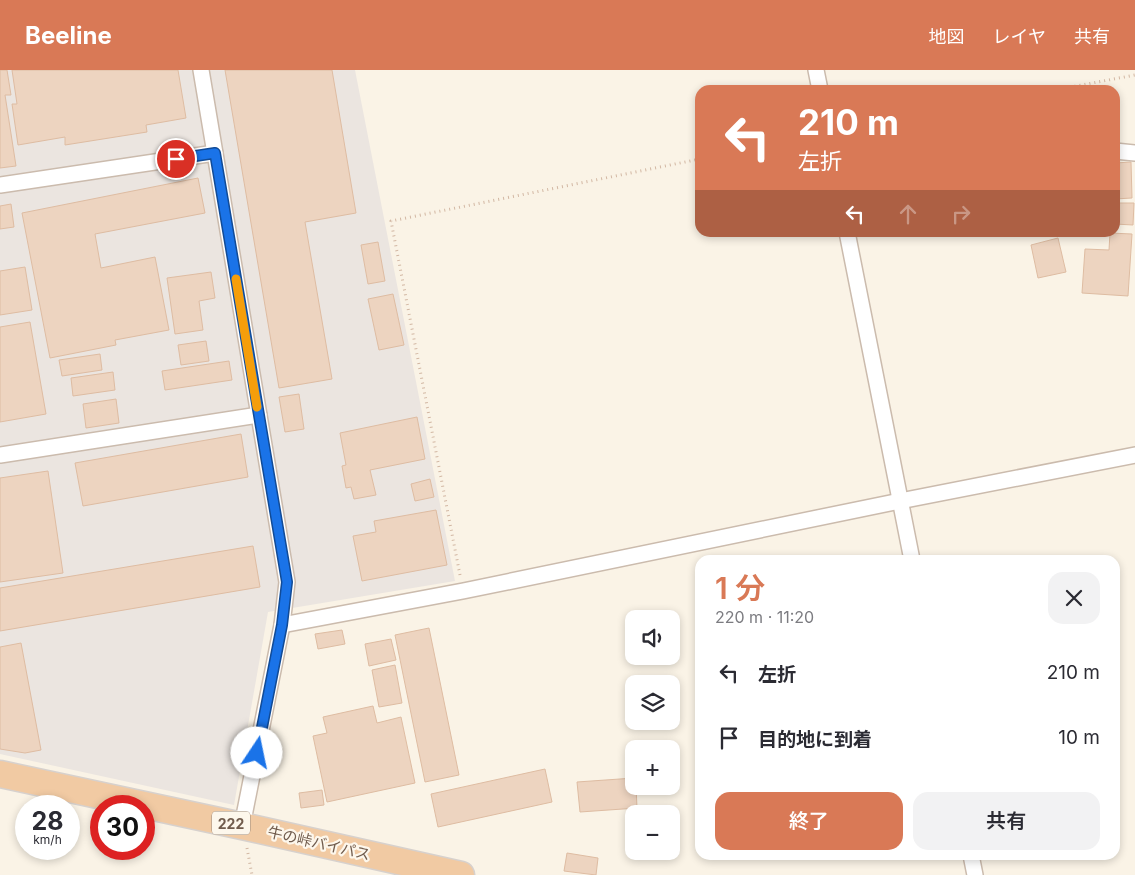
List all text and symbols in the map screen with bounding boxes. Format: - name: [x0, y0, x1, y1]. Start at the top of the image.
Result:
- text: Beeline: [25, 21, 112, 50]
- text: 地図: [929, 26, 965, 47]
- text: レイヤ: [993, 26, 1046, 47]
- text: 共有: [1074, 26, 1110, 47]
- text: 210 m: [798, 101, 899, 143]
- icon: left: [715, 105, 780, 170]
- pin: [155, 138, 197, 180]
- icon: arrive: [162, 145, 190, 173]
- text: 左折: [798, 148, 842, 174]
- icon: left: [841, 200, 869, 228]
- icon: ahead: [894, 200, 922, 228]
- icon: right: [947, 200, 975, 228]
- text: 1 分: [715, 570, 765, 606]
- button: close: [1048, 572, 1100, 624]
- text: 220 m · 11:20: [715, 607, 814, 627]
- map controls: [625, 610, 680, 860]
- button: sound: [625, 610, 680, 665]
- icon: left: [715, 659, 743, 687]
- text: 210 m: [1047, 661, 1100, 684]
- text: 左折: [758, 663, 796, 686]
- button: layers: [625, 675, 680, 730]
- icon: arrive: [715, 724, 743, 752]
- position arrow: [230, 726, 282, 778]
- text: 10 m: [1058, 726, 1100, 749]
- text: 目的地に到着: [758, 728, 872, 751]
- button: +: [625, 740, 680, 795]
- button: 終了: [715, 792, 903, 850]
- button: 共有: [913, 792, 1100, 850]
- speed limit sign: 30: [90, 795, 155, 860]
- button: −: [625, 805, 680, 860]
- text: 28: [31, 806, 64, 836]
- road number: 222: [212, 811, 250, 834]
- street label: 牛の峠バイパス: [266, 822, 372, 864]
- text: km/h: [33, 832, 62, 847]

